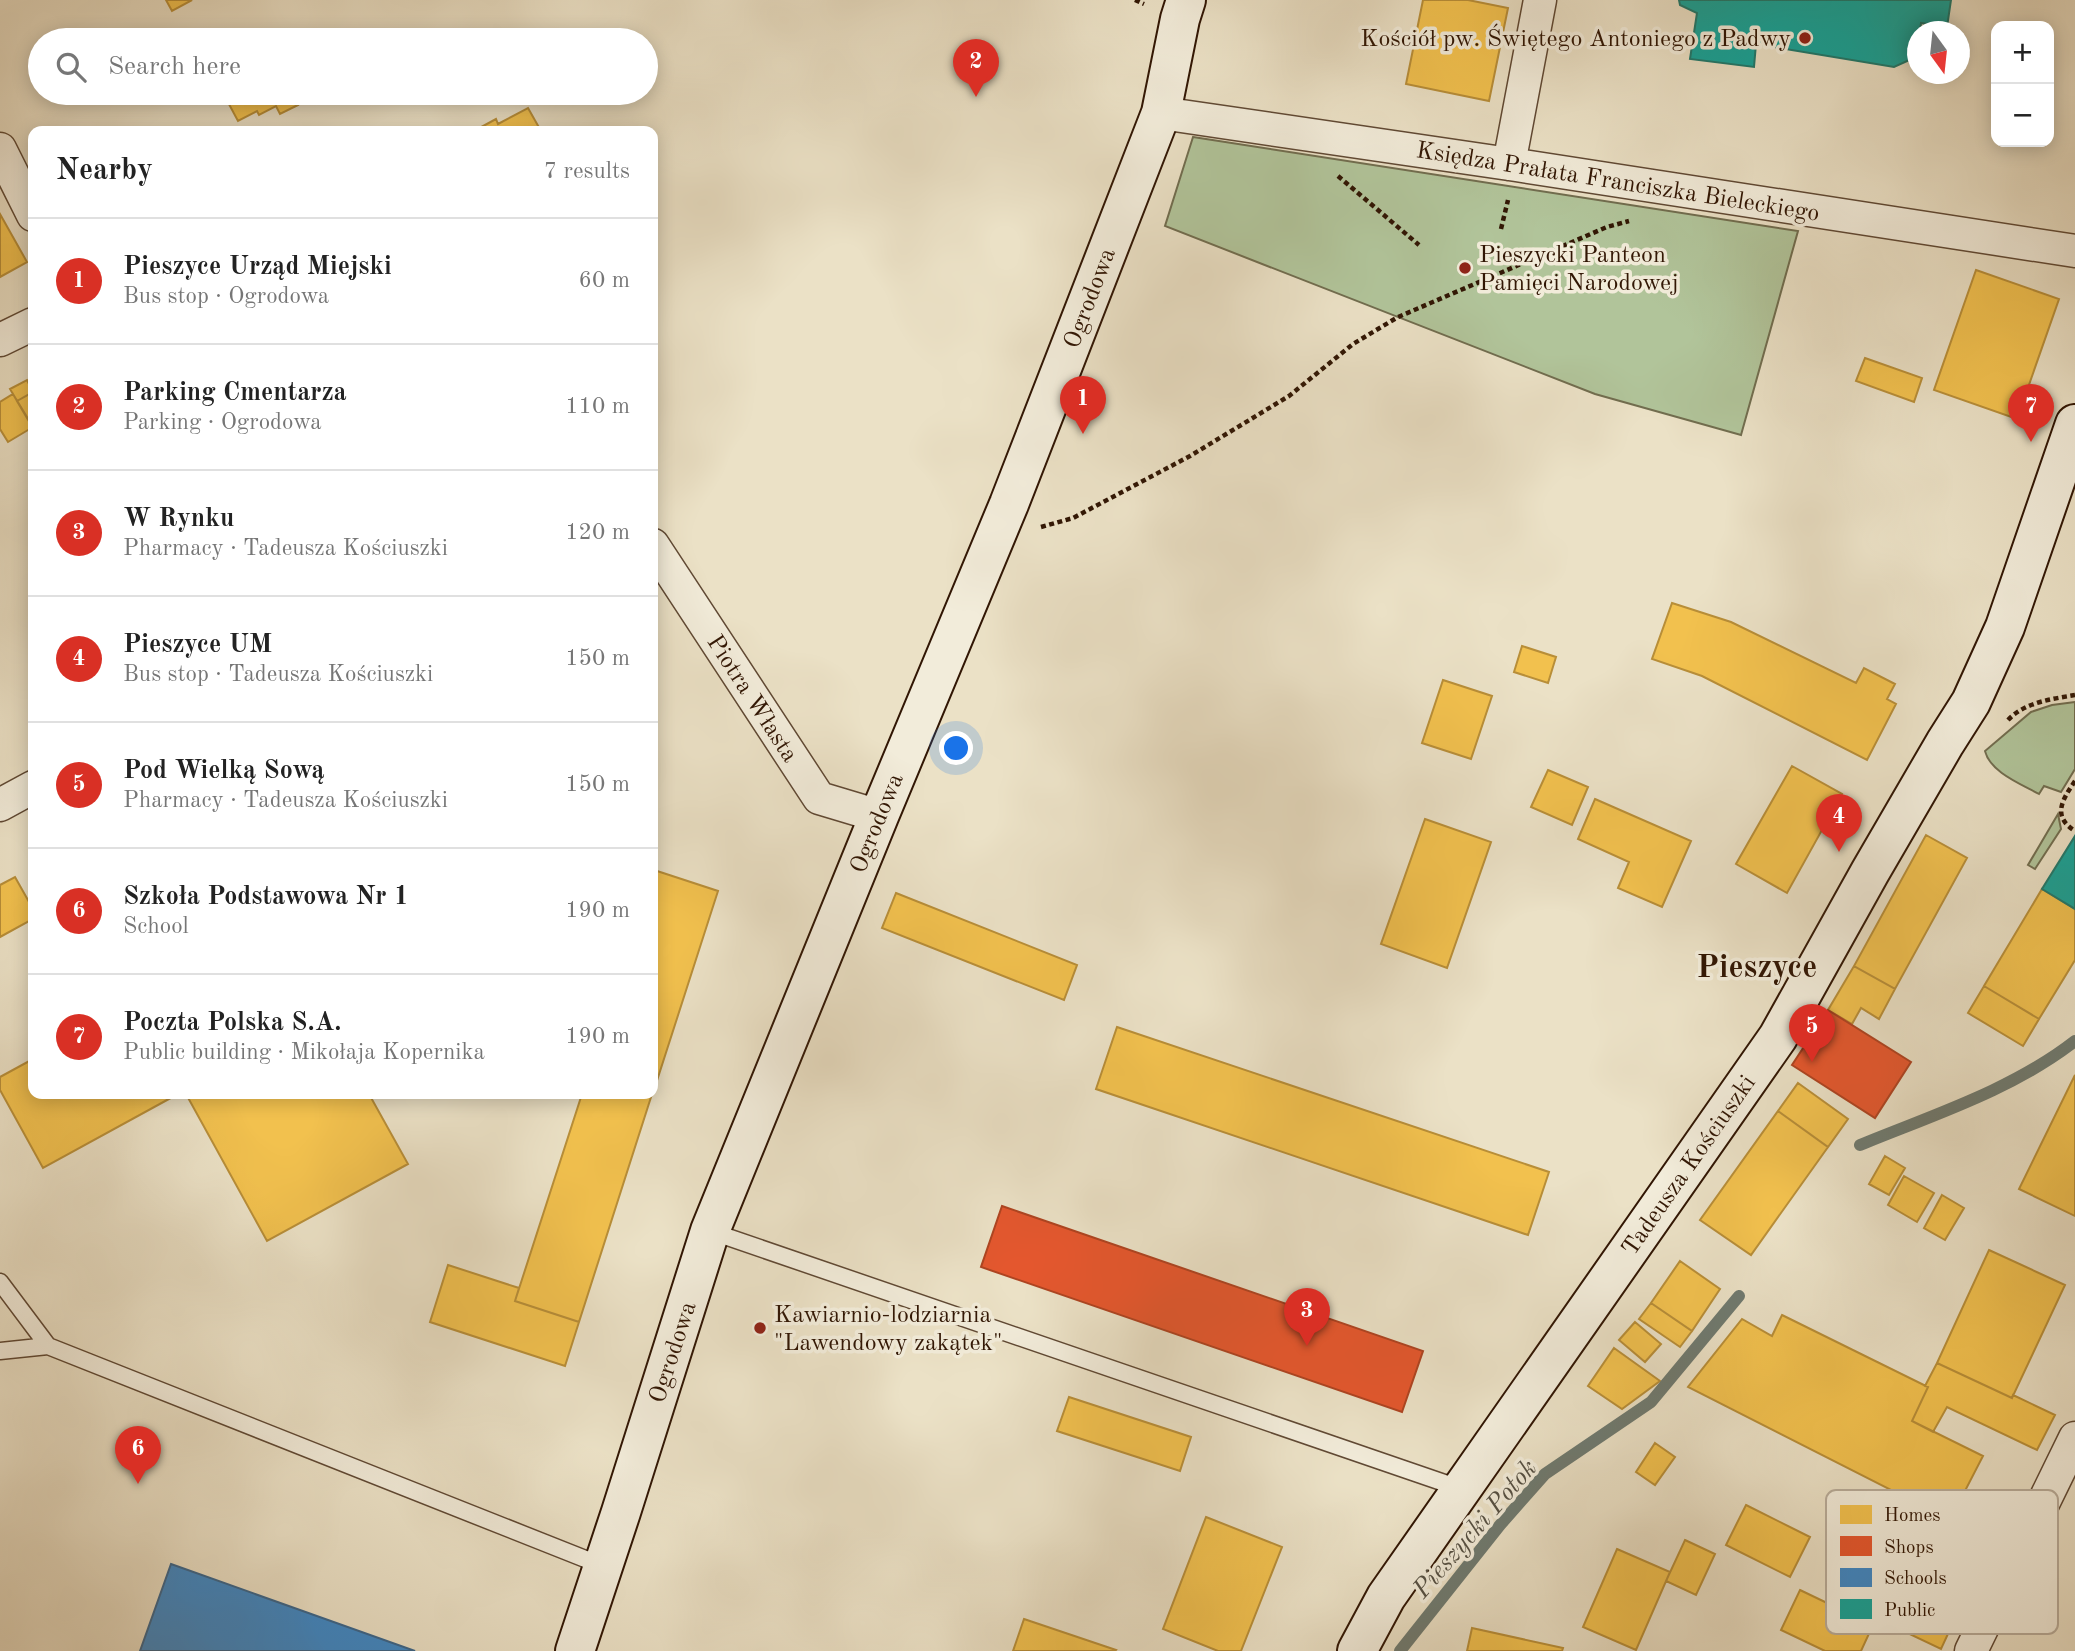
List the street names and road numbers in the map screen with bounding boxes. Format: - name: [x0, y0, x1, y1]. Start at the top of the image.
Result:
- street label: Księdza Prałata Franciszka Bieleckiego: [1414, 139, 1821, 227]
- street label: Ogrodowa: [1061, 245, 1121, 352]
- street label: Piotra Własta: [701, 631, 801, 767]
- street label: Ogrodowa: [847, 770, 909, 877]
- street label: Tadeusza Kościuszki: [1618, 1072, 1761, 1261]
- street label: Ogrodowa: [646, 1299, 702, 1406]

